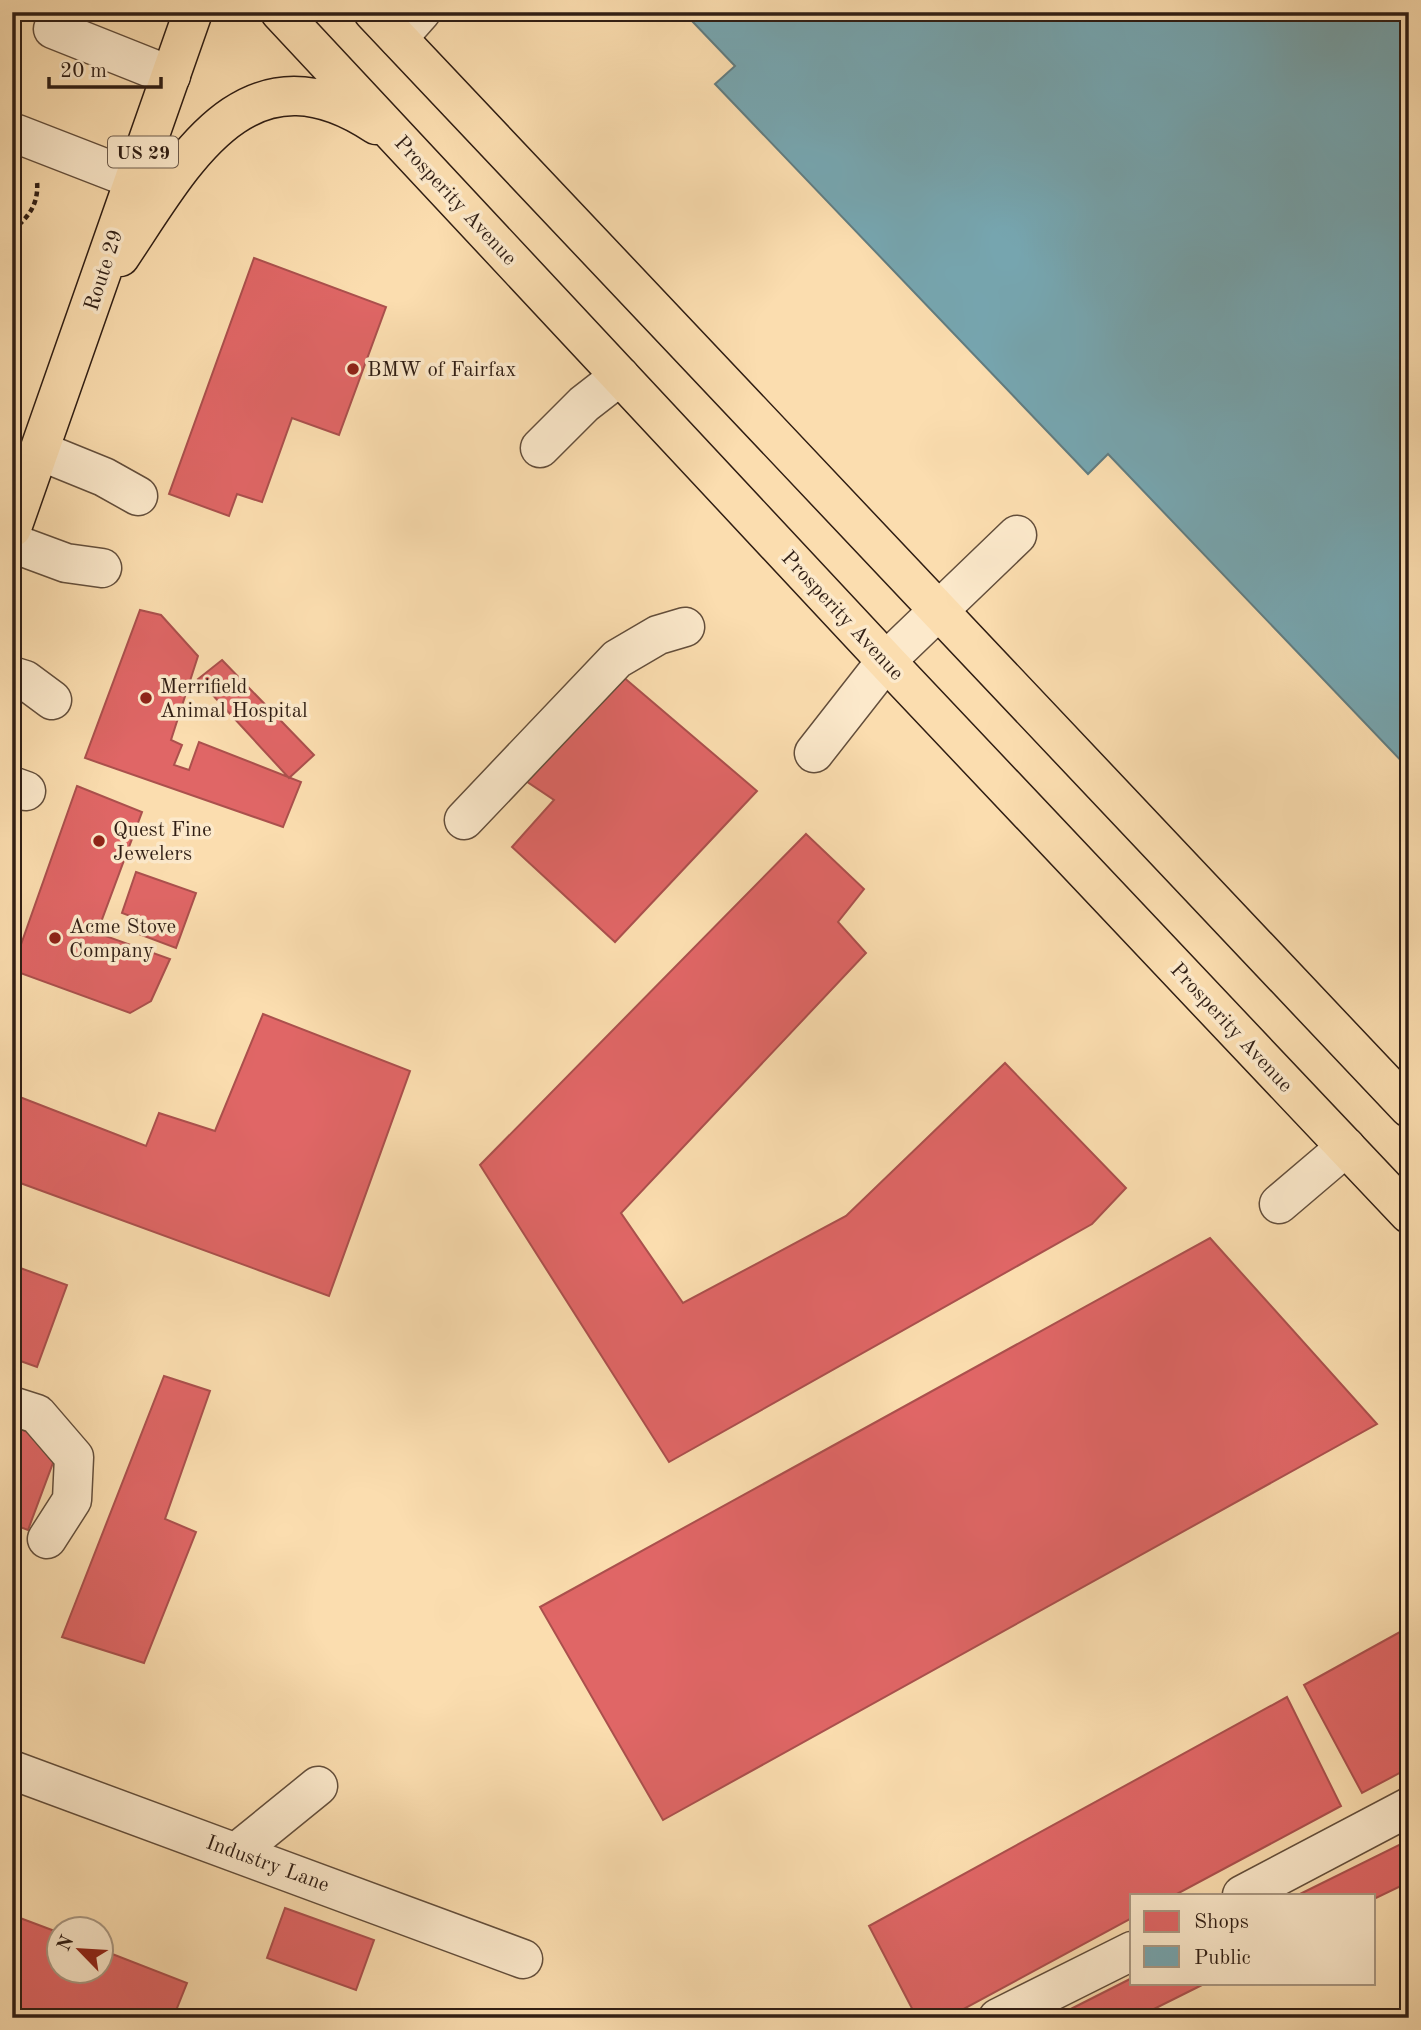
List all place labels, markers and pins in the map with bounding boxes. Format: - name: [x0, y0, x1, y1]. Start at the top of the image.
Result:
- place label: BMW of Fairfax: [367, 360, 516, 381]
- marker: BMW of Fairfax: [345, 361, 361, 377]
- place label: Merrifield Animal Hospital: [160, 677, 308, 722]
- marker: Merrifield Animal Hospital: [138, 690, 154, 706]
- place label: Quest Fine Jewelers: [113, 820, 212, 865]
- marker: Quest Fine Jewelers: [91, 833, 107, 849]
- place label: Acme Stove Company: [69, 917, 176, 962]
- marker: Acme Stove Company: [47, 930, 63, 946]

